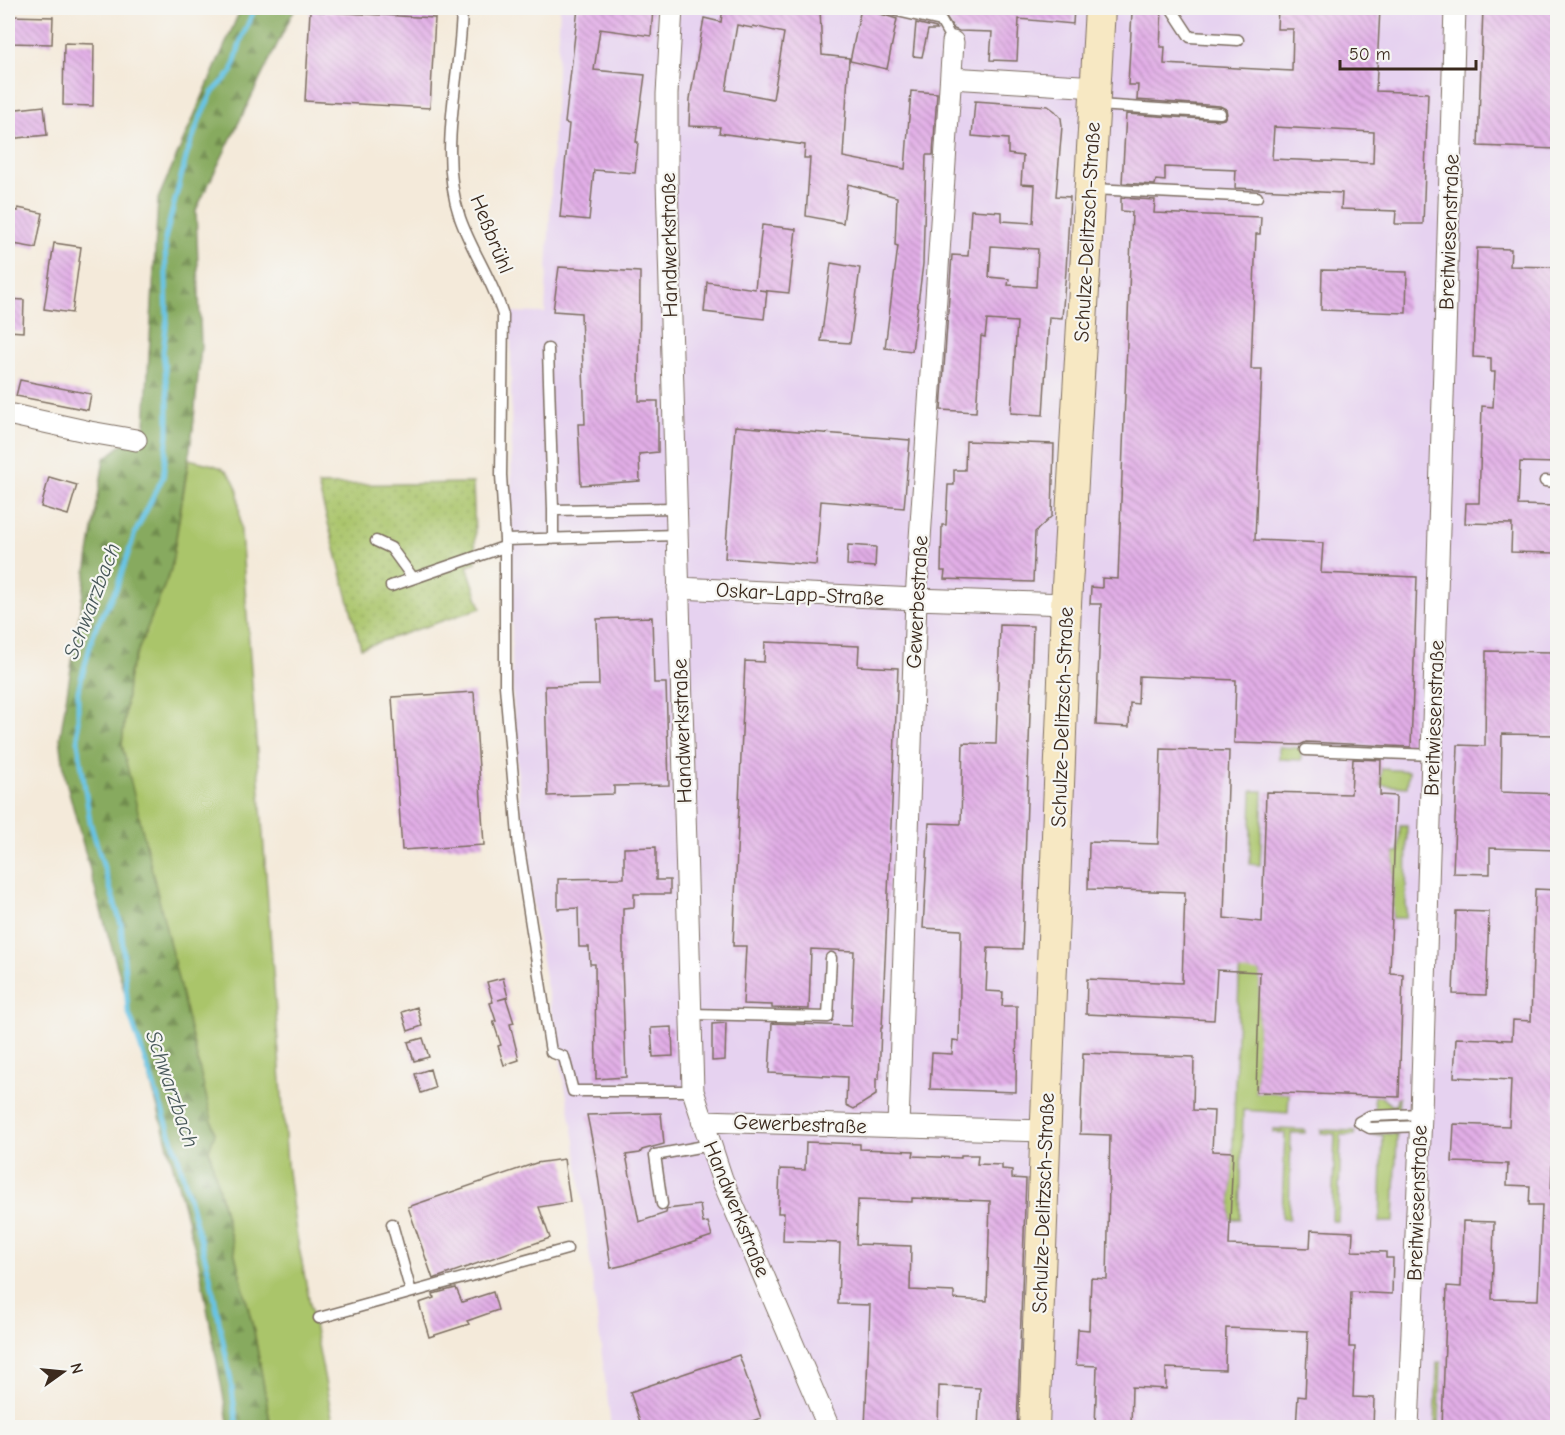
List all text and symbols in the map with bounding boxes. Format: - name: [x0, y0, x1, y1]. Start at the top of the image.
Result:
- scale bar: [1340, 33, 1476, 71]
- text: 50 m: [1349, 44, 1391, 65]
- street label: Schulze-Delitzsch-Straße: [1069, 121, 1105, 343]
- street label: Breitwiesenstraße: [1434, 154, 1464, 310]
- street label: Handwerkstraße: [656, 172, 682, 318]
- street label: Heßbrühl: [465, 191, 519, 277]
- street label: Gewerbestraße: [902, 535, 932, 669]
- water label: Schwarzbach: [58, 539, 126, 663]
- street label: Oskar-Lapp-Straße: [715, 578, 885, 610]
- street label: Schulze-Delitzsch-Straße: [1046, 606, 1078, 828]
- street label: Breitwiesenstraße: [1419, 640, 1449, 796]
- street label: Handwerkstraße: [667, 658, 697, 804]
- water label: Schwarzbach: [140, 1027, 204, 1151]
- street label: Schulze-Delitzsch-Straße: [1027, 1092, 1059, 1314]
- street label: Gewerbestraße: [733, 1110, 867, 1138]
- street label: Breitwiesenstraße: [1402, 1125, 1432, 1281]
- street label: Handwerkstraße: [699, 1137, 775, 1281]
- north arrow: [33, 1342, 93, 1402]
- text: N: [66, 1361, 87, 1376]

